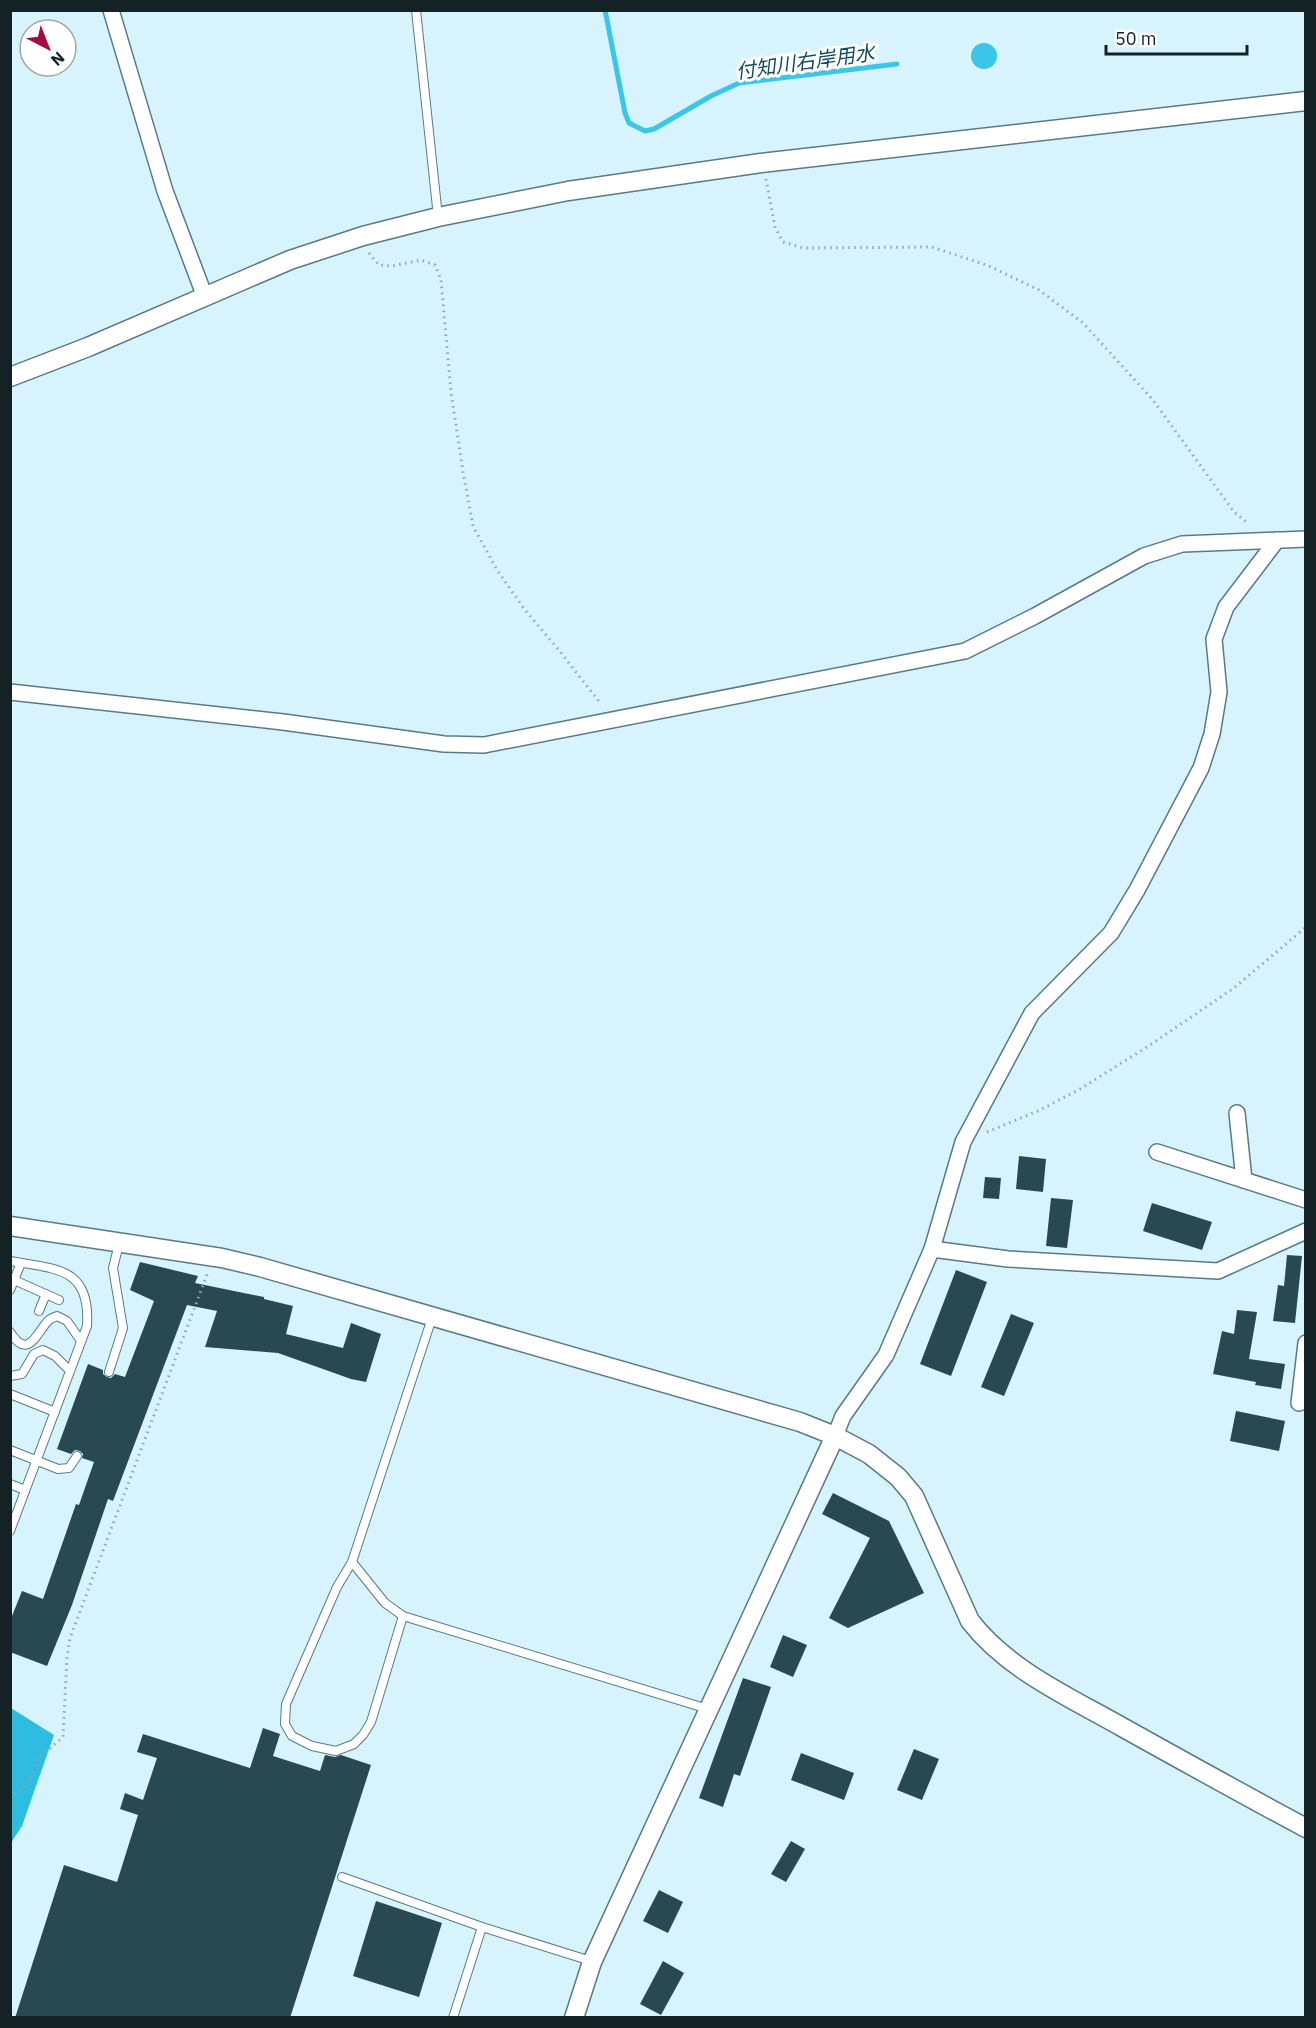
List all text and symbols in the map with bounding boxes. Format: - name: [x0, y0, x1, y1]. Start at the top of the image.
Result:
- north arrow: [18, 18, 78, 78]
- scale bar: [1106, 18, 1247, 56]
- text: 50 m: [1115, 27, 1157, 50]
- water label: 付知川右岸用水: [734, 38, 878, 85]
- text: N: [47, 48, 69, 70]

